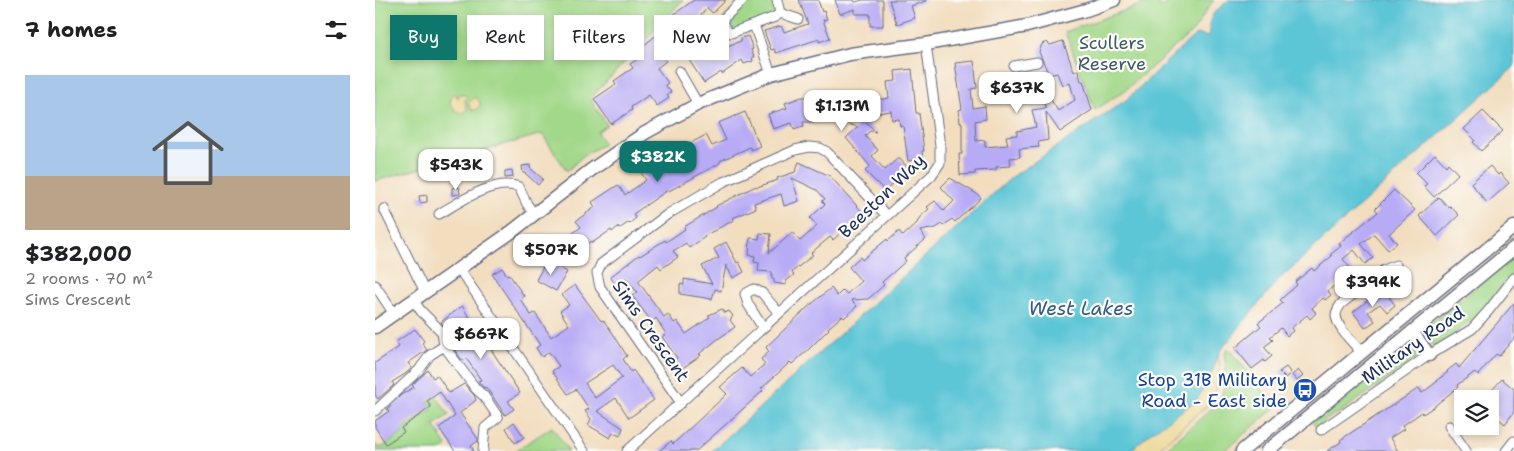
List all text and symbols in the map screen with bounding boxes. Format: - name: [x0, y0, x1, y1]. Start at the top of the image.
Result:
- chip: Buy: [390, 15, 457, 60]
- chip: Rent: [467, 15, 544, 60]
- chip: Filters: [554, 15, 644, 60]
- chip: New: [654, 15, 729, 60]
- text: 7 homes: [25, 16, 117, 44]
- icon: filters: [322, 16, 350, 44]
- park label: Scullers Reserve: [1078, 31, 1146, 76]
- pin: $637K: [982, 72, 1052, 114]
- text: $637K: [990, 77, 1044, 98]
- pin: $1.13M: [801, 90, 883, 132]
- text: $1.13M: [815, 95, 869, 116]
- icon: home: [143, 108, 233, 198]
- pin: $382K: [623, 140, 693, 183]
- text: $382K: [630, 146, 686, 167]
- pin: $543K: [421, 148, 491, 191]
- street label: Beeston Way: [833, 148, 931, 244]
- text: $543K: [429, 154, 483, 175]
- pin: $507K: [516, 234, 586, 276]
- text: $507K: [524, 239, 578, 260]
- text: $382,000: [25, 240, 132, 268]
- pin: $394K: [1338, 266, 1408, 308]
- text: 2 rooms · 70 m²: [25, 268, 153, 289]
- text: $394K: [1346, 271, 1400, 292]
- street label: Sims Crescent: [607, 275, 695, 387]
- text: Sims Crescent: [25, 289, 131, 310]
- water label: West Lakes: [1029, 296, 1133, 321]
- street label: Military Road: [1357, 301, 1469, 389]
- pin: $667K: [446, 318, 516, 360]
- text: $667K: [454, 323, 508, 344]
- place label: Stop 31B Military Road - East side: [1138, 368, 1287, 413]
- bus stop icon: Stop 31B Military Road - East side: [1292, 377, 1318, 403]
- map controls: [1454, 390, 1499, 435]
- button: layers: [1454, 390, 1499, 435]

